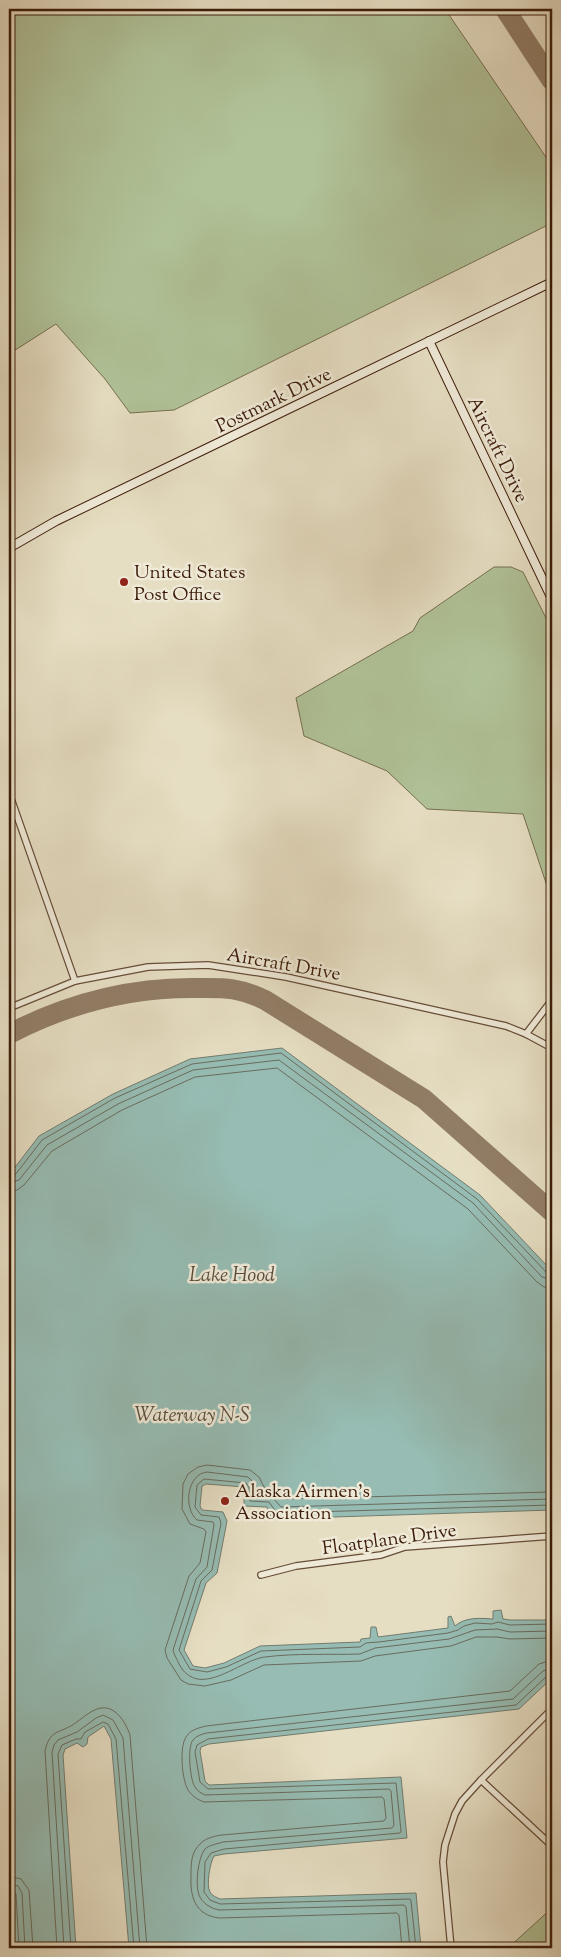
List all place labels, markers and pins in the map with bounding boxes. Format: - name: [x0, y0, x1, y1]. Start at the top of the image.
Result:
- place label: United States Post Office: [134, 560, 245, 609]
- marker: United States Post Office: [118, 576, 130, 588]
- place label: Alaska Airmen's Association: [235, 1479, 370, 1528]
- marker: Alaska Airmen's Association: [219, 1495, 231, 1507]

